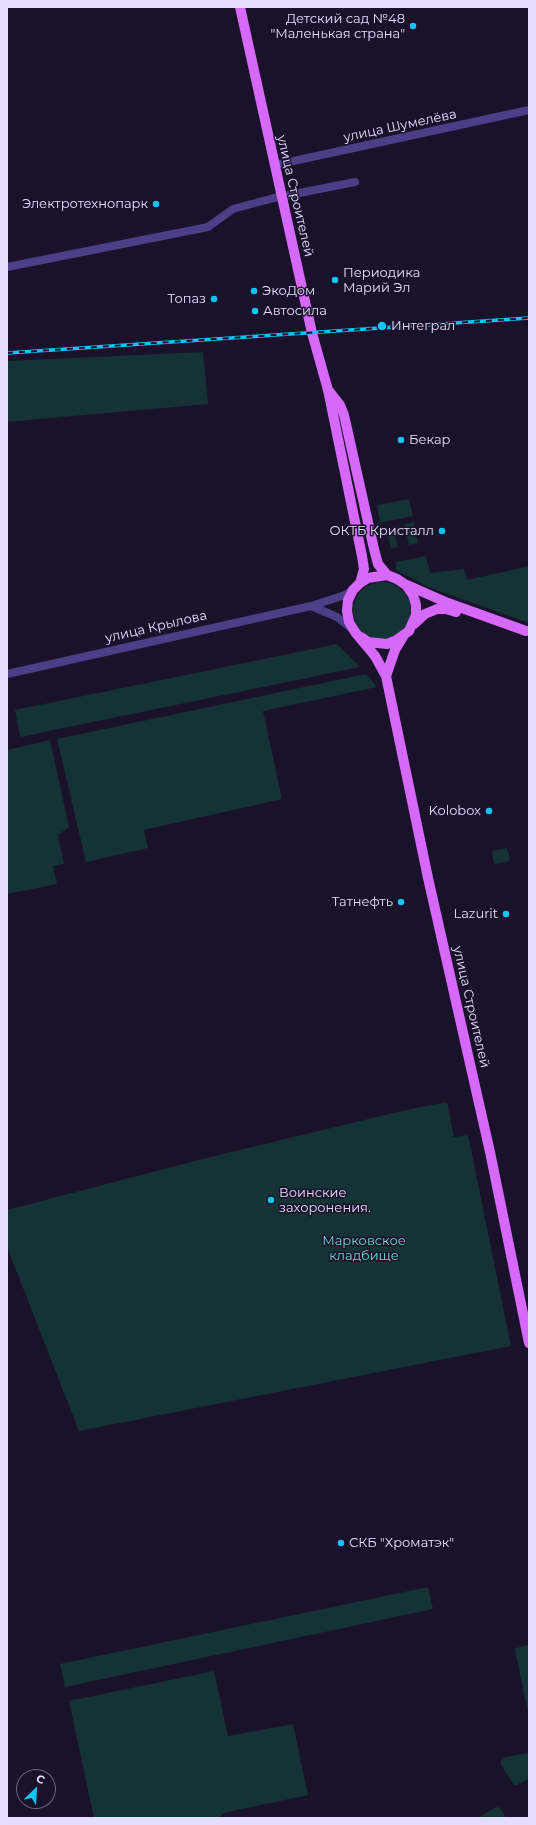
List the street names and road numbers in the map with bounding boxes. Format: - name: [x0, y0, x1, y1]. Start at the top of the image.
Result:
- street label: улица Шумелёва: [342, 106, 458, 146]
- street label: улица Строителей: [273, 134, 317, 258]
- street label: улица Крылова: [104, 608, 208, 646]
- street label: улица Строителей: [449, 945, 493, 1069]

